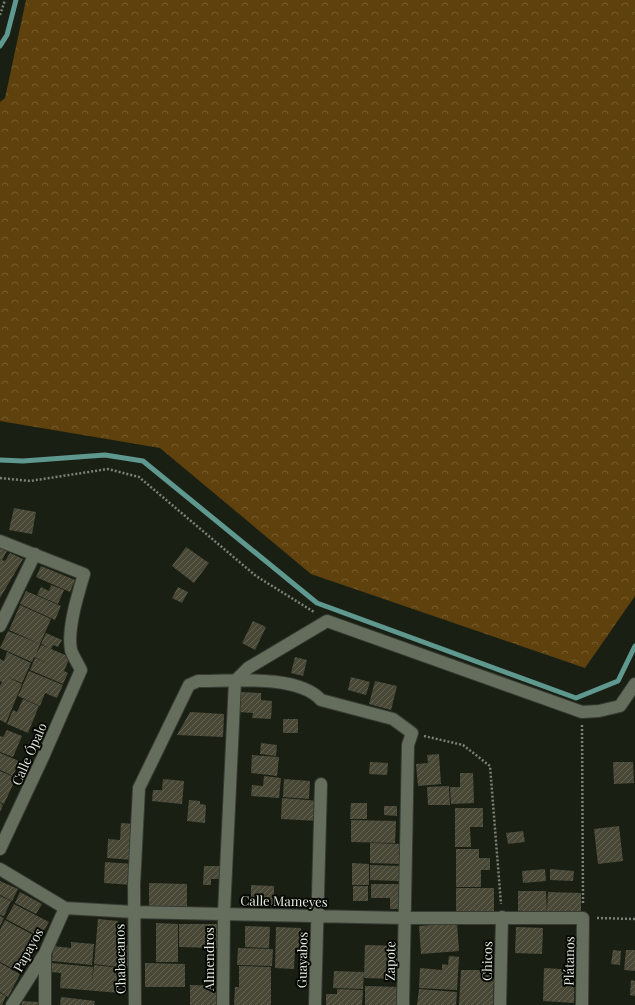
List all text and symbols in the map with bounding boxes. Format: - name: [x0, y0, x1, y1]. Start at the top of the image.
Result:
- street label: Calle Ópalo: [7, 720, 50, 788]
- street label: Calle Mameyes: [240, 891, 328, 910]
- street label: Chabacanos: [110, 924, 129, 994]
- street label: Papayos: [9, 925, 47, 975]
- street label: Almendros: [200, 927, 217, 992]
- street label: Guayabos: [293, 932, 310, 988]
- street label: Plátanos: [560, 936, 577, 986]
- street label: Zapote: [381, 940, 398, 981]
- street label: Chicos: [478, 941, 495, 981]

